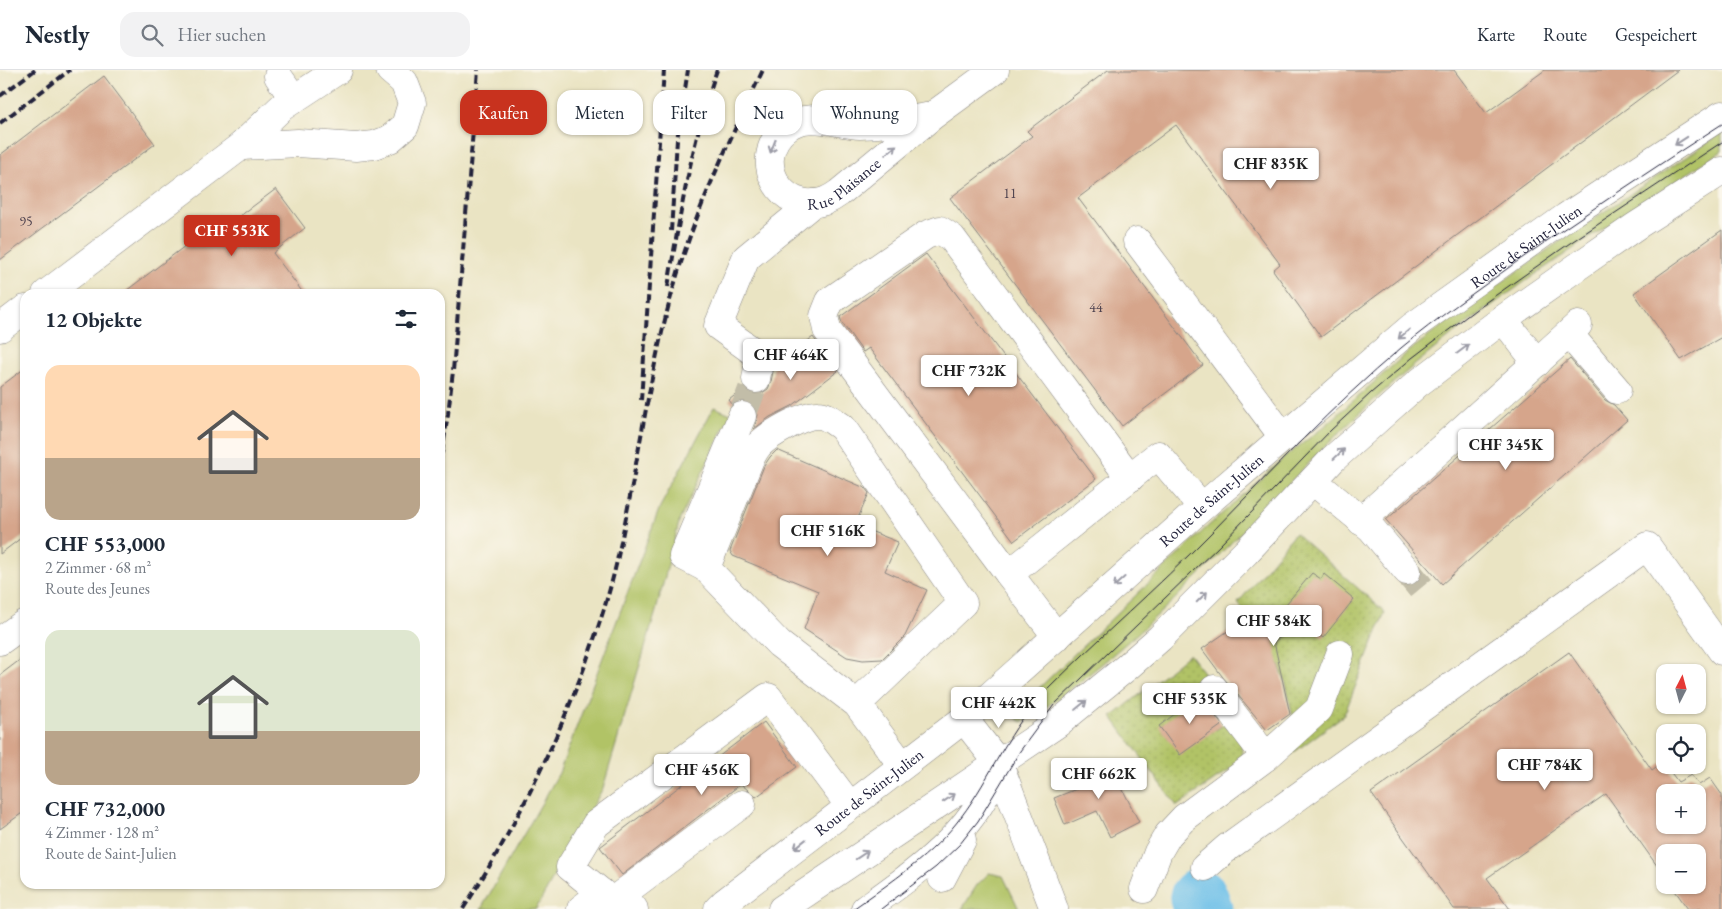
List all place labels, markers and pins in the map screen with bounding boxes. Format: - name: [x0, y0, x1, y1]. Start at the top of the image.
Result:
- pin: CHF 835K: [1219, 148, 1323, 190]
- pin: CHF 553K: [180, 214, 284, 257]
- pin: CHF 464K: [739, 338, 843, 381]
- pin: CHF 732K: [917, 354, 1021, 397]
- pin: CHF 345K: [1454, 428, 1558, 471]
- pin: CHF 516K: [776, 514, 880, 557]
- pin: CHF 584K: [1222, 604, 1326, 647]
- pin: CHF 535K: [1138, 682, 1242, 725]
- pin: CHF 442K: [947, 686, 1051, 729]
- pin: CHF 784K: [1493, 748, 1597, 791]
- pin: CHF 456K: [650, 754, 754, 796]
- pin: CHF 662K: [1047, 758, 1151, 800]

